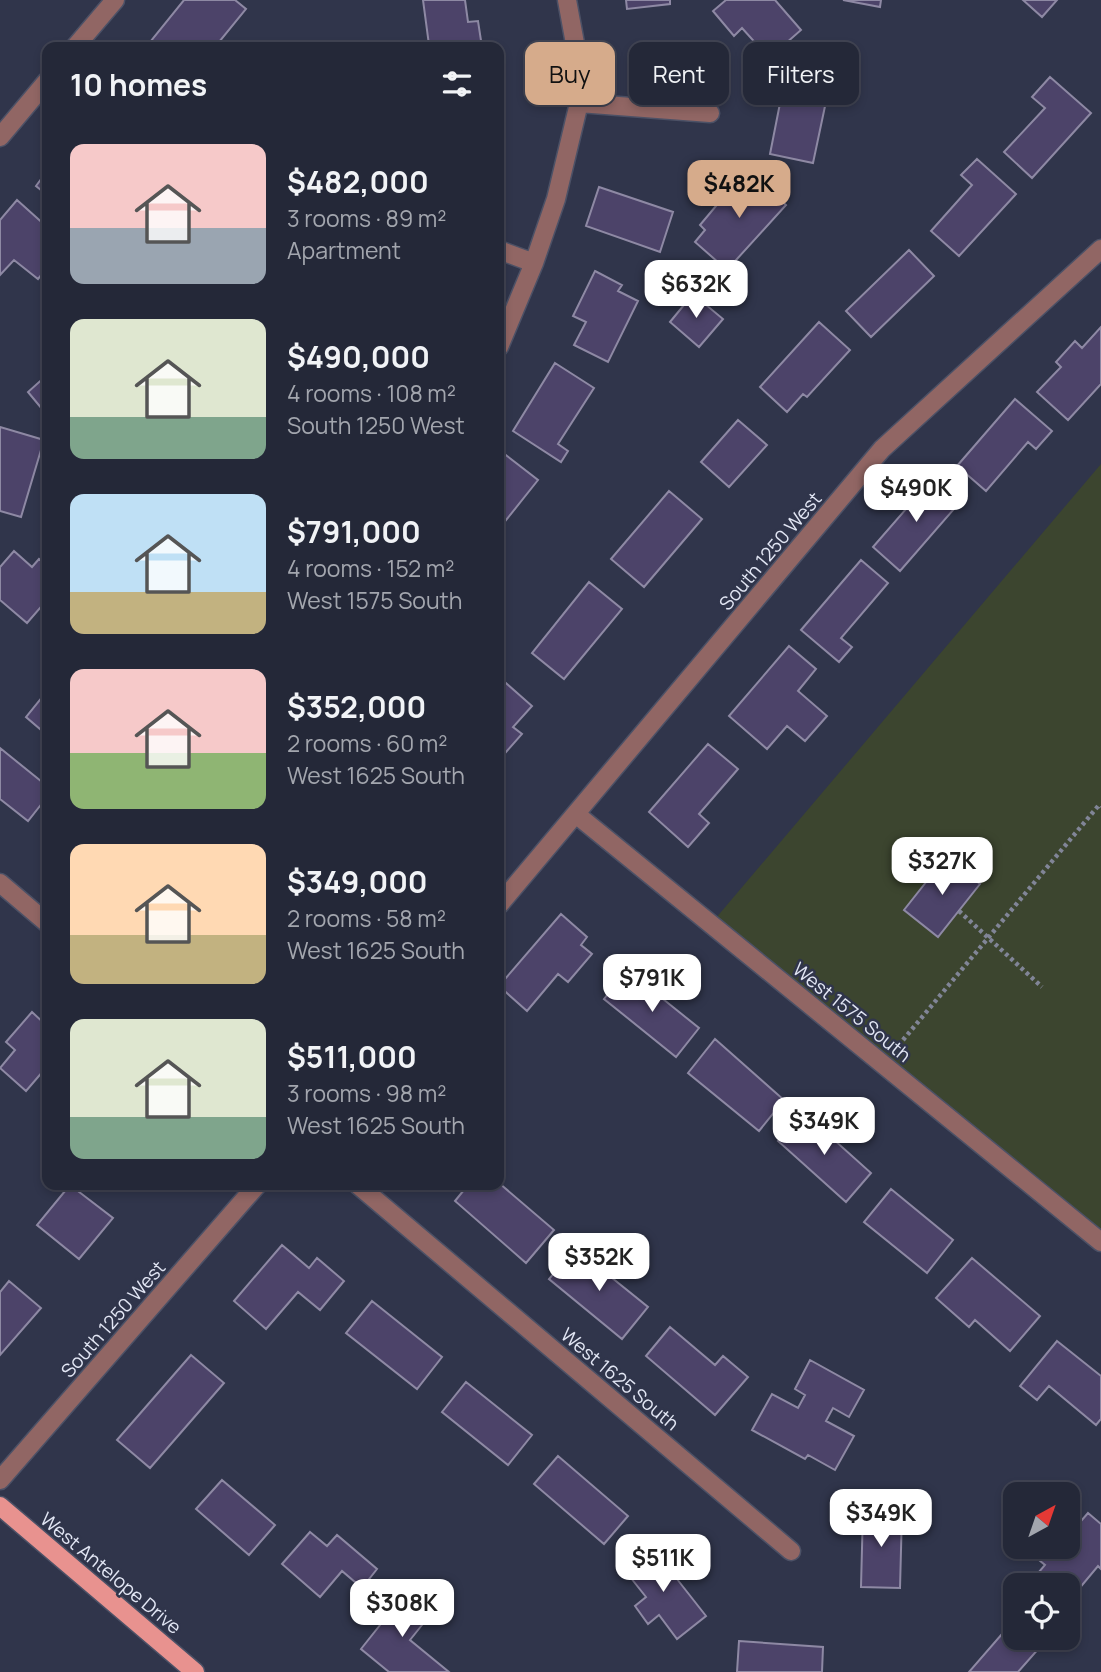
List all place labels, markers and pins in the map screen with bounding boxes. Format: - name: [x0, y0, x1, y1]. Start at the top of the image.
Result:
- pin: $482K: [690, 160, 788, 220]
- pin: $632K: [647, 260, 745, 320]
- pin: $490K: [867, 464, 965, 524]
- pin: $327K: [893, 838, 991, 897]
- pin: $791K: [603, 954, 701, 1014]
- pin: $349K: [775, 1098, 873, 1157]
- pin: $352K: [550, 1234, 648, 1293]
- pin: $349K: [832, 1490, 930, 1549]
- pin: $511K: [614, 1534, 712, 1594]
- pin: $308K: [353, 1580, 451, 1639]

